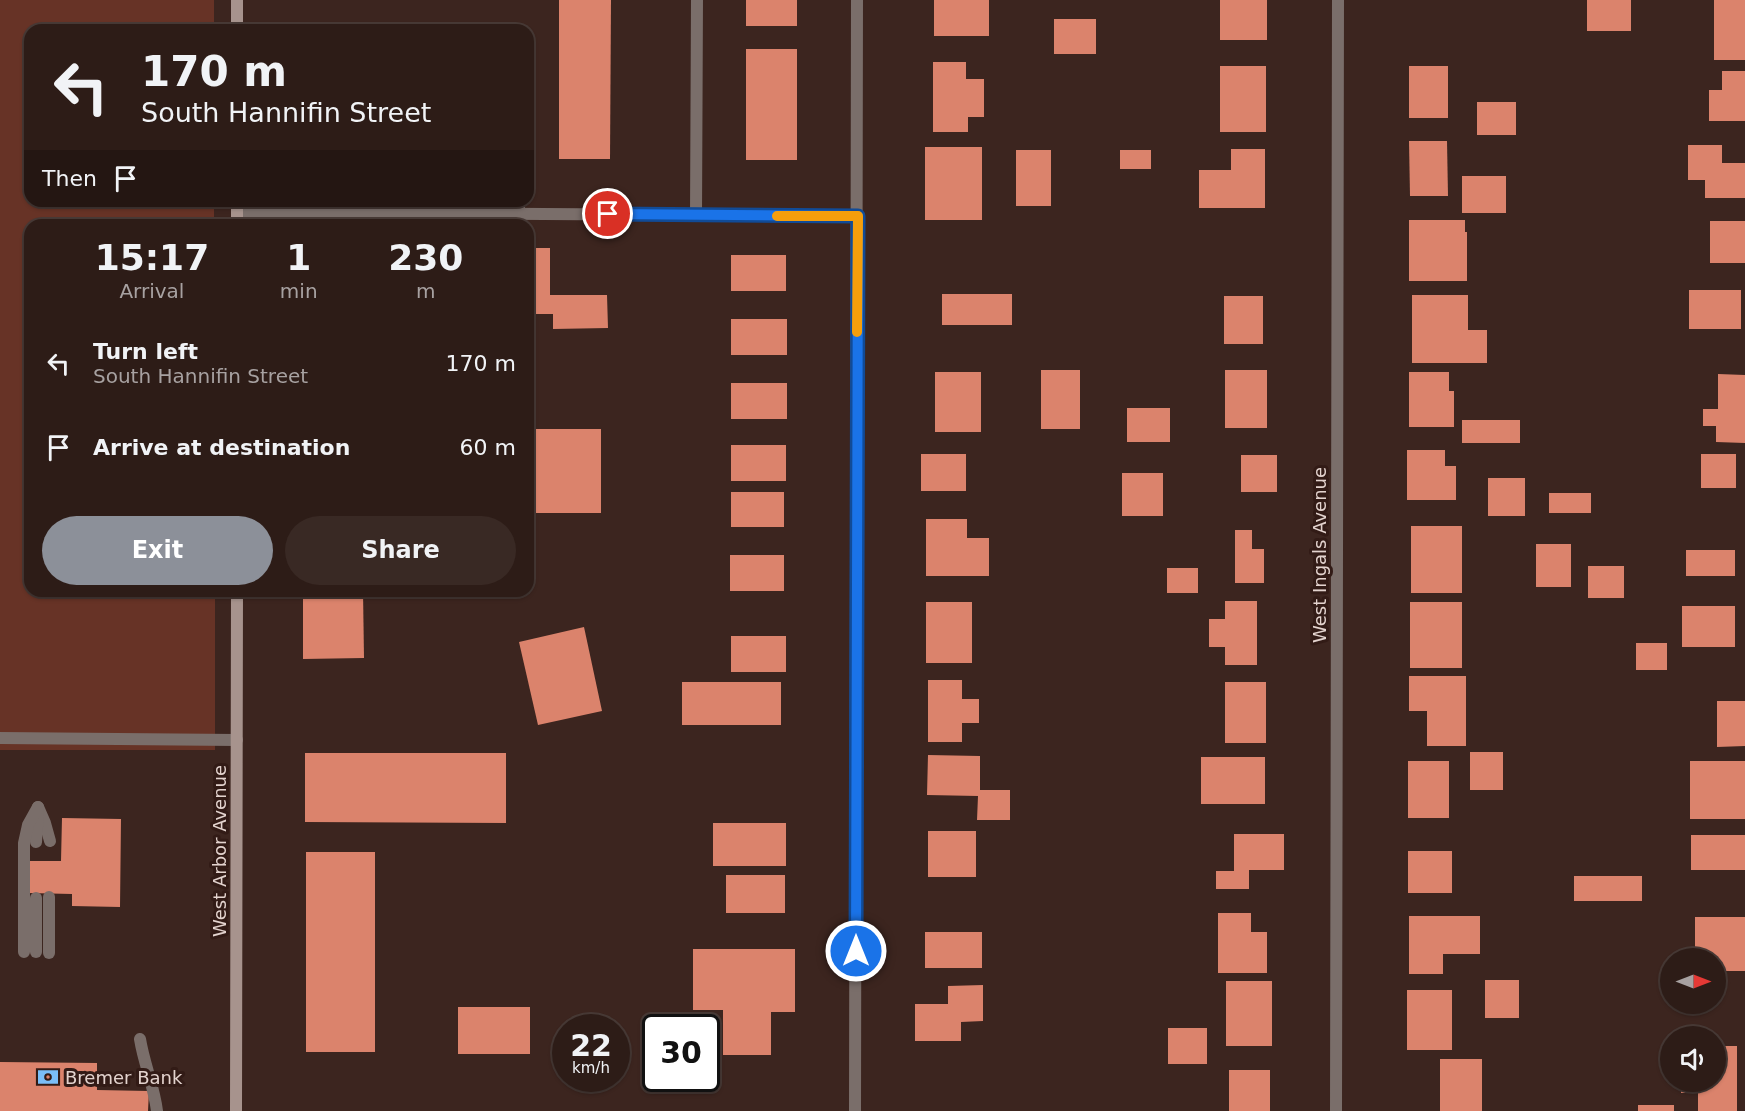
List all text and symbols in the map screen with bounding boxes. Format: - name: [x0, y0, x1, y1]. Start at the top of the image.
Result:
- text: 170 m: [141, 47, 287, 96]
- icon: left: [42, 48, 120, 126]
- text: South Hannifin Street: [141, 97, 431, 128]
- icon: arrive: [109, 162, 142, 195]
- text: Then: [42, 166, 97, 191]
- pin: [582, 188, 633, 239]
- icon: arrive: [591, 197, 624, 230]
- text: 15:17: [95, 237, 209, 278]
- text: 1: [286, 237, 311, 278]
- text: 230: [388, 237, 463, 278]
- text: Arrival: [119, 279, 184, 303]
- text: min: [280, 279, 318, 303]
- text: m: [416, 279, 436, 303]
- text: Turn left: [93, 339, 198, 364]
- icon: left: [42, 347, 75, 380]
- text: 170 m: [446, 351, 516, 376]
- text: South Hannifin Street: [93, 364, 308, 388]
- icon: arrive: [42, 431, 75, 464]
- text: Arrive at destination: [93, 435, 350, 460]
- text: 60 m: [460, 435, 516, 460]
- street label: West Ingals Avenue: [1309, 467, 1330, 643]
- button: Exit: [42, 516, 273, 585]
- button: Share: [285, 516, 516, 585]
- street label: West Arbor Avenue: [209, 765, 230, 937]
- position arrow: [824, 919, 888, 983]
- north arrow: [1660, 948, 1726, 1014]
- map controls: [1660, 948, 1726, 1092]
- speed limit sign: 30: [642, 1014, 720, 1092]
- button: sound: [1660, 1026, 1726, 1092]
- text: 22: [570, 1028, 612, 1063]
- text: km/h: [572, 1059, 610, 1077]
- bank icon: Bremer Bank: [36, 1065, 60, 1089]
- place label: Bremer Bank: [65, 1067, 183, 1088]

